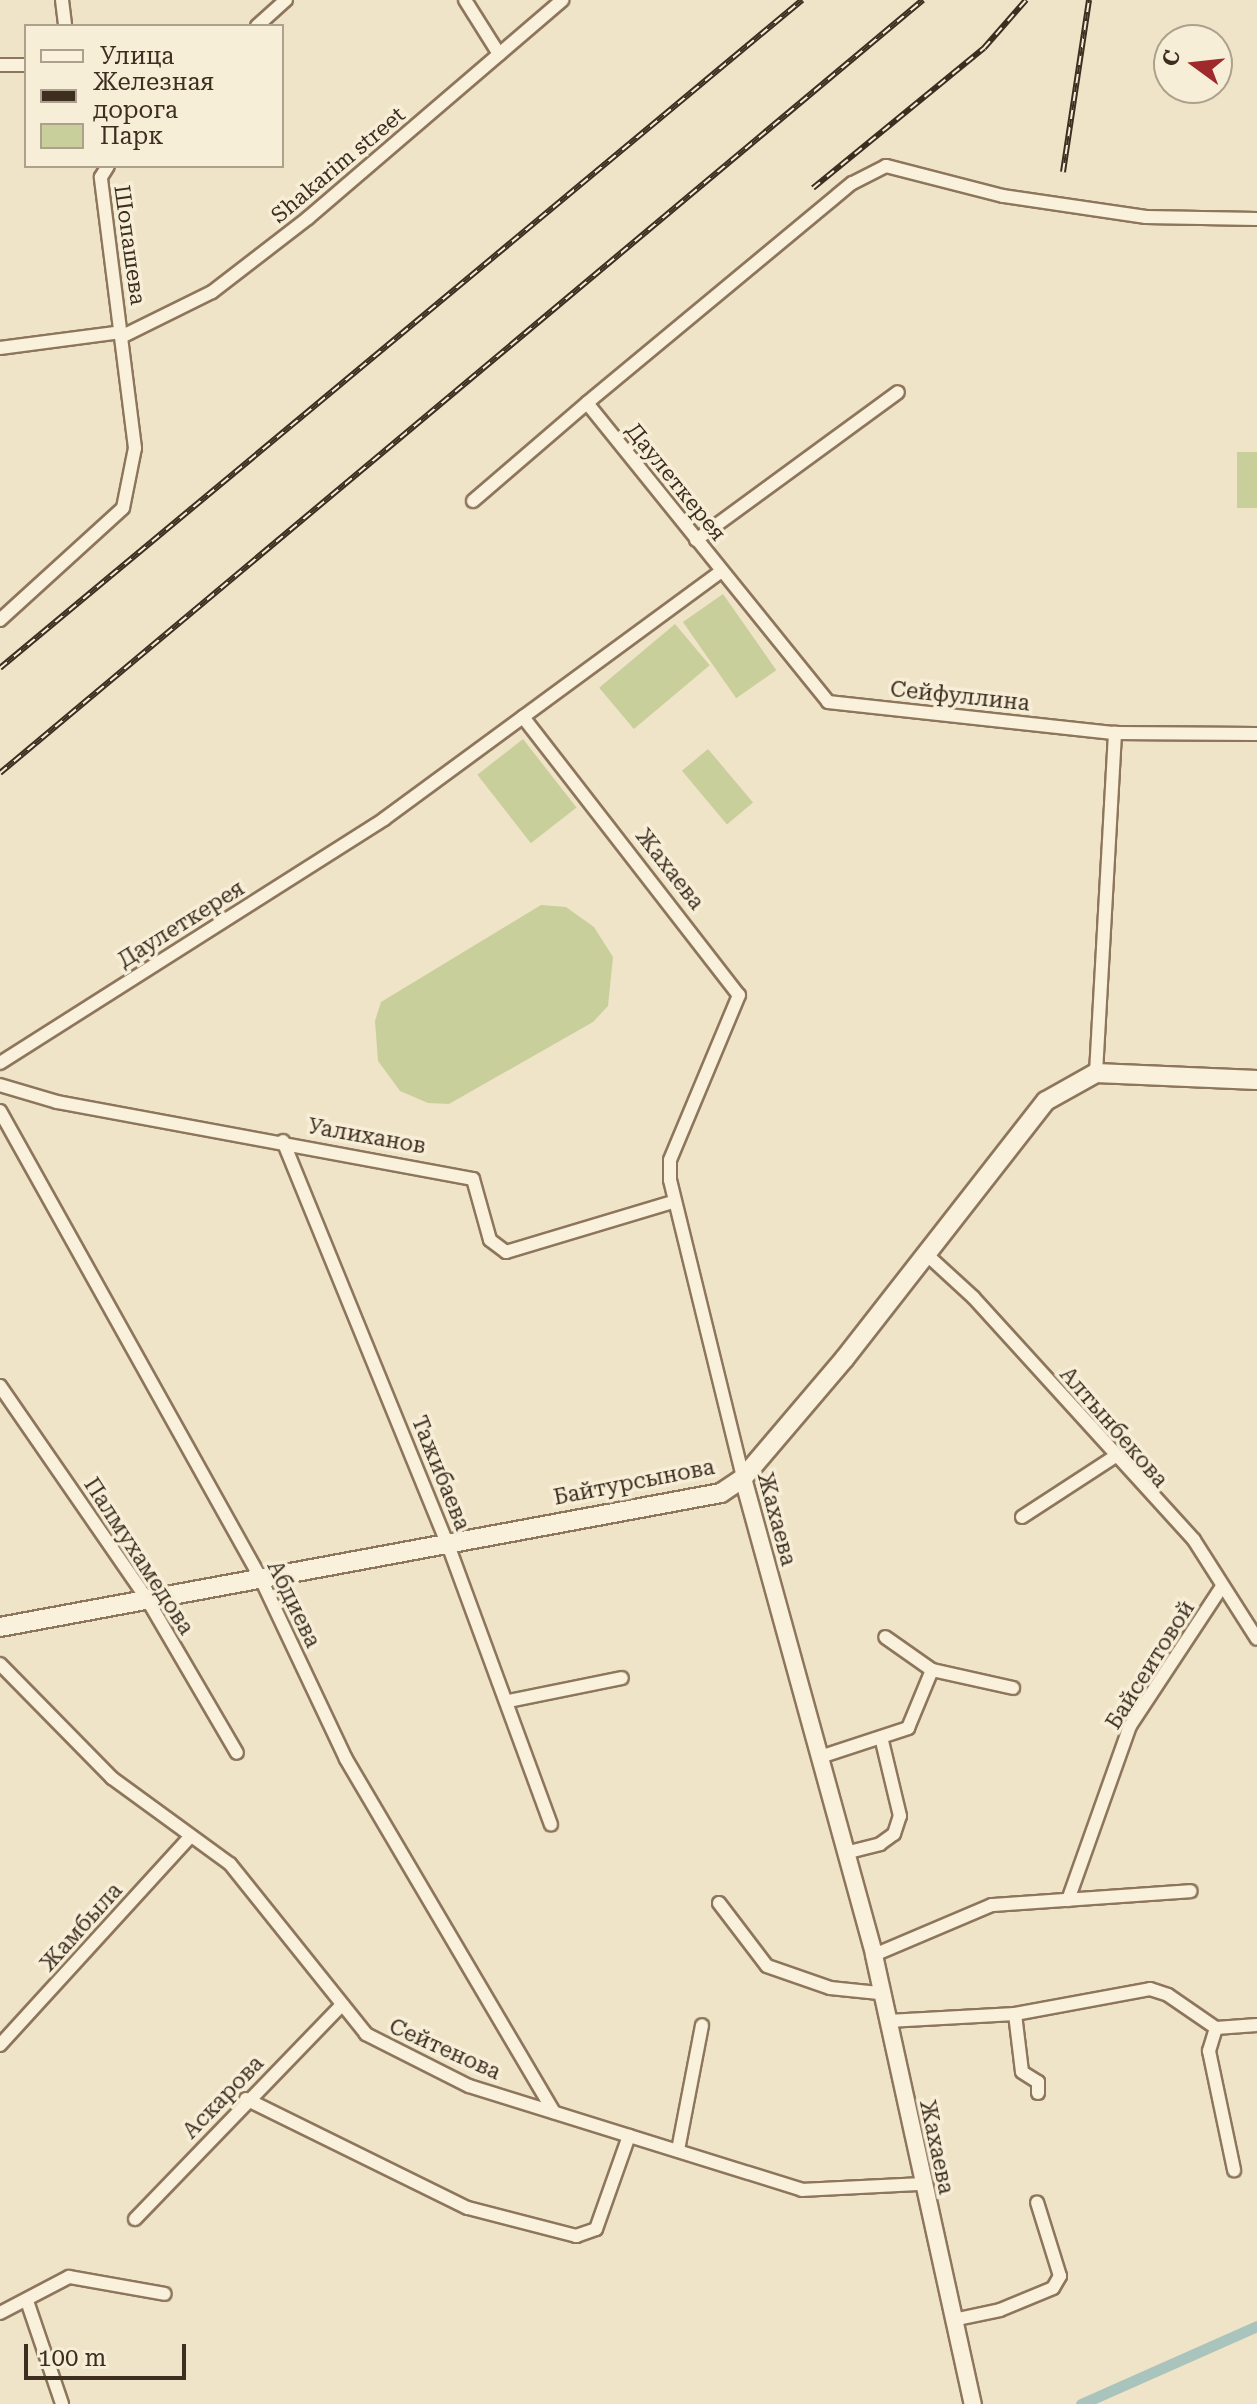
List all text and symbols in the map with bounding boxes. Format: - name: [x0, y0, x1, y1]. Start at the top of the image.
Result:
- legend: [24, 24, 284, 168]
- north arrow: [1153, 24, 1233, 104]
- text: Улица: [100, 42, 174, 70]
- text: С: [1157, 48, 1185, 69]
- text: Железная дорога: [93, 68, 214, 124]
- street label: Shakarim street: [266, 101, 410, 229]
- text: Парк: [100, 122, 163, 150]
- street label: Шопашева: [109, 183, 151, 307]
- street label: Даулеткерея: [620, 418, 732, 546]
- street label: Сейфуллина: [889, 676, 1031, 716]
- street label: Жахаева: [630, 823, 710, 915]
- street label: Даулеткерея: [113, 875, 249, 973]
- street label: Уалиханов: [306, 1113, 428, 1159]
- street label: Алтынбекова: [1054, 1361, 1174, 1493]
- street label: Тажибаева: [406, 1412, 476, 1534]
- street label: Байтурсынова: [551, 1453, 717, 1511]
- street label: Жахаева: [752, 1469, 802, 1569]
- street label: Палмухамедова: [78, 1473, 200, 1639]
- street label: Абдиева: [262, 1556, 326, 1652]
- street label: Байсеитовой: [1100, 1596, 1200, 1734]
- street label: Жамбыла: [34, 1877, 128, 1977]
- street label: Сейтенова: [385, 2013, 505, 2085]
- street label: Аскарова: [177, 2050, 269, 2144]
- street label: Жахаева: [914, 2097, 960, 2197]
- scale bar: [28, 2328, 190, 2378]
- text: 100 m: [38, 2344, 106, 2372]

